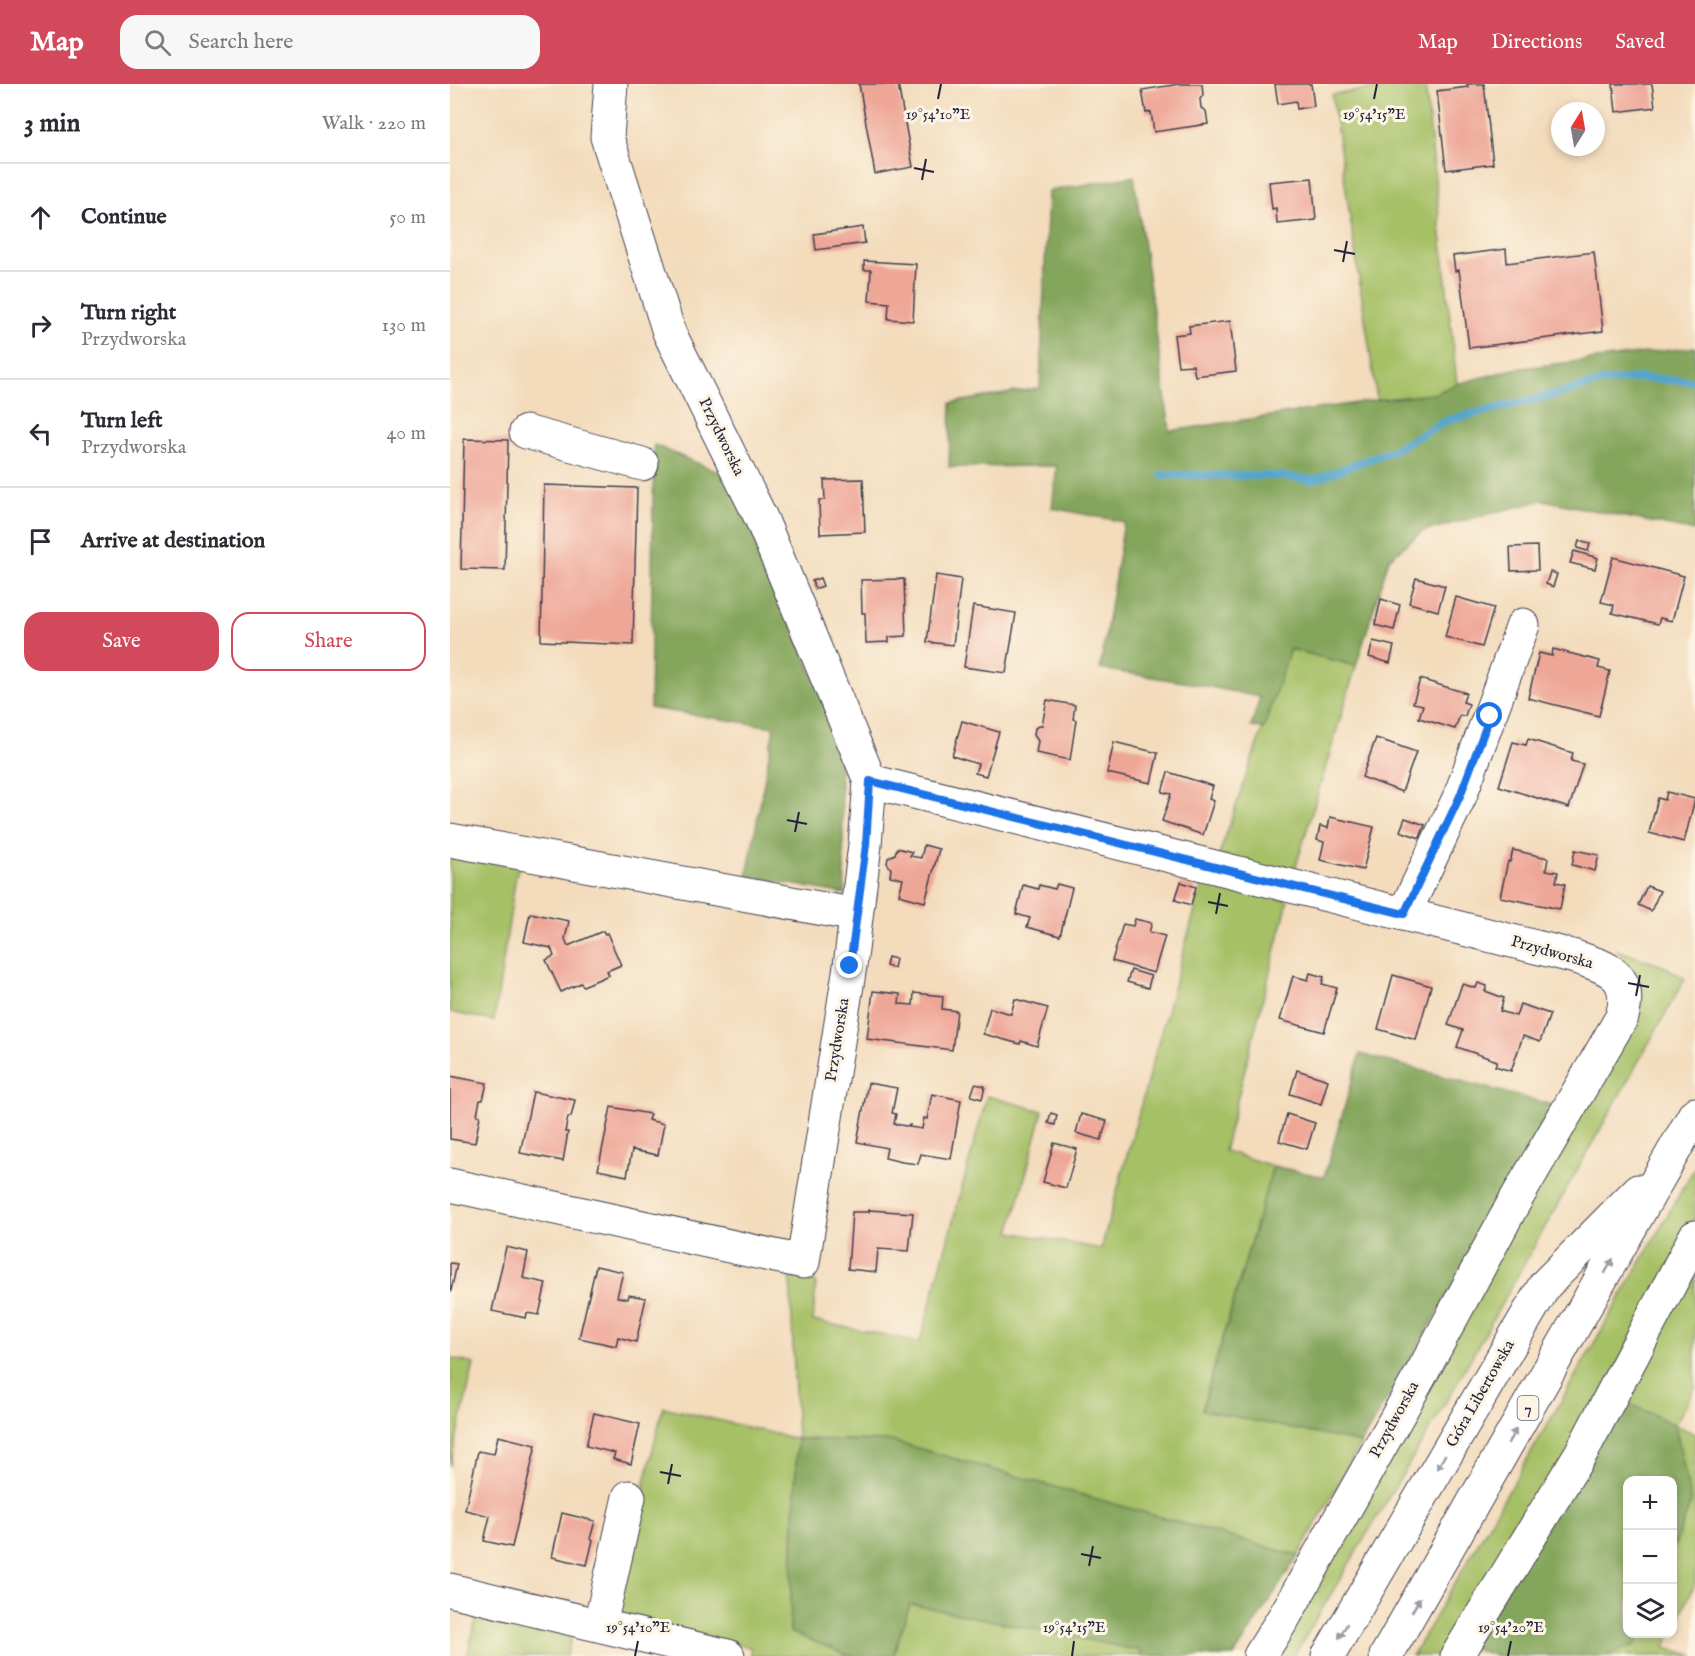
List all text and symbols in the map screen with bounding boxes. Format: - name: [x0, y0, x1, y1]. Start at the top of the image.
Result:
- search box: [120, 15, 540, 69]
- text: Map: [30, 25, 84, 60]
- icon: search: [141, 26, 174, 59]
- text: Search here: [189, 28, 293, 56]
- text: Map: [1418, 29, 1458, 56]
- text: Directions: [1491, 29, 1582, 56]
- text: Saved: [1615, 29, 1665, 56]
- north arrow: [1551, 102, 1605, 156]
- text: 19°54'10"E: [906, 105, 970, 124]
- text: 19°54'15"E: [1343, 105, 1405, 124]
- text: 3 min: [24, 107, 80, 140]
- text: Walk · 220 m: [322, 111, 426, 136]
- icon: ahead: [24, 201, 57, 234]
- text: Continue: [81, 203, 167, 231]
- text: 50 m: [389, 205, 426, 230]
- text: Turn right: [81, 299, 176, 327]
- icon: right: [24, 309, 57, 342]
- text: 130 m: [381, 313, 426, 338]
- text: Przydworska: [81, 327, 187, 352]
- street label: Przydworska: [694, 395, 749, 479]
- text: Turn left: [81, 407, 163, 435]
- icon: left: [24, 417, 57, 450]
- text: 40 m: [387, 421, 426, 446]
- text: Przydworska: [81, 435, 187, 460]
- icon: arrive: [24, 525, 57, 558]
- text: Arrive at destination: [81, 527, 265, 555]
- button: Save: [24, 612, 219, 671]
- button: Share: [231, 612, 426, 671]
- route start: [1476, 702, 1502, 728]
- street label: Przydworska: [1509, 932, 1595, 974]
- route end: [836, 952, 862, 978]
- street label: Przydworska: [822, 997, 854, 1083]
- one-way arrow: [1603, 1258, 1614, 1274]
- street label: Góra Libertowska: [1442, 1337, 1520, 1451]
- street label: Przydworska: [1366, 1378, 1424, 1462]
- road number: 7: [1518, 1396, 1538, 1420]
- one-way arrow: [1507, 1427, 1517, 1444]
- one-way arrow: [1436, 1454, 1446, 1471]
- map controls: [1623, 1476, 1677, 1638]
- button: +: [1623, 1476, 1677, 1530]
- button: −: [1623, 1530, 1677, 1584]
- button: layers: [1623, 1584, 1677, 1638]
- one-way arrow: [1411, 1597, 1421, 1614]
- text: 19°54'10"E: [606, 1618, 670, 1637]
- text: 19°54'15"E: [1043, 1618, 1105, 1637]
- text: 19°54'20"E: [1478, 1618, 1544, 1637]
- one-way arrow: [1337, 1623, 1348, 1639]

